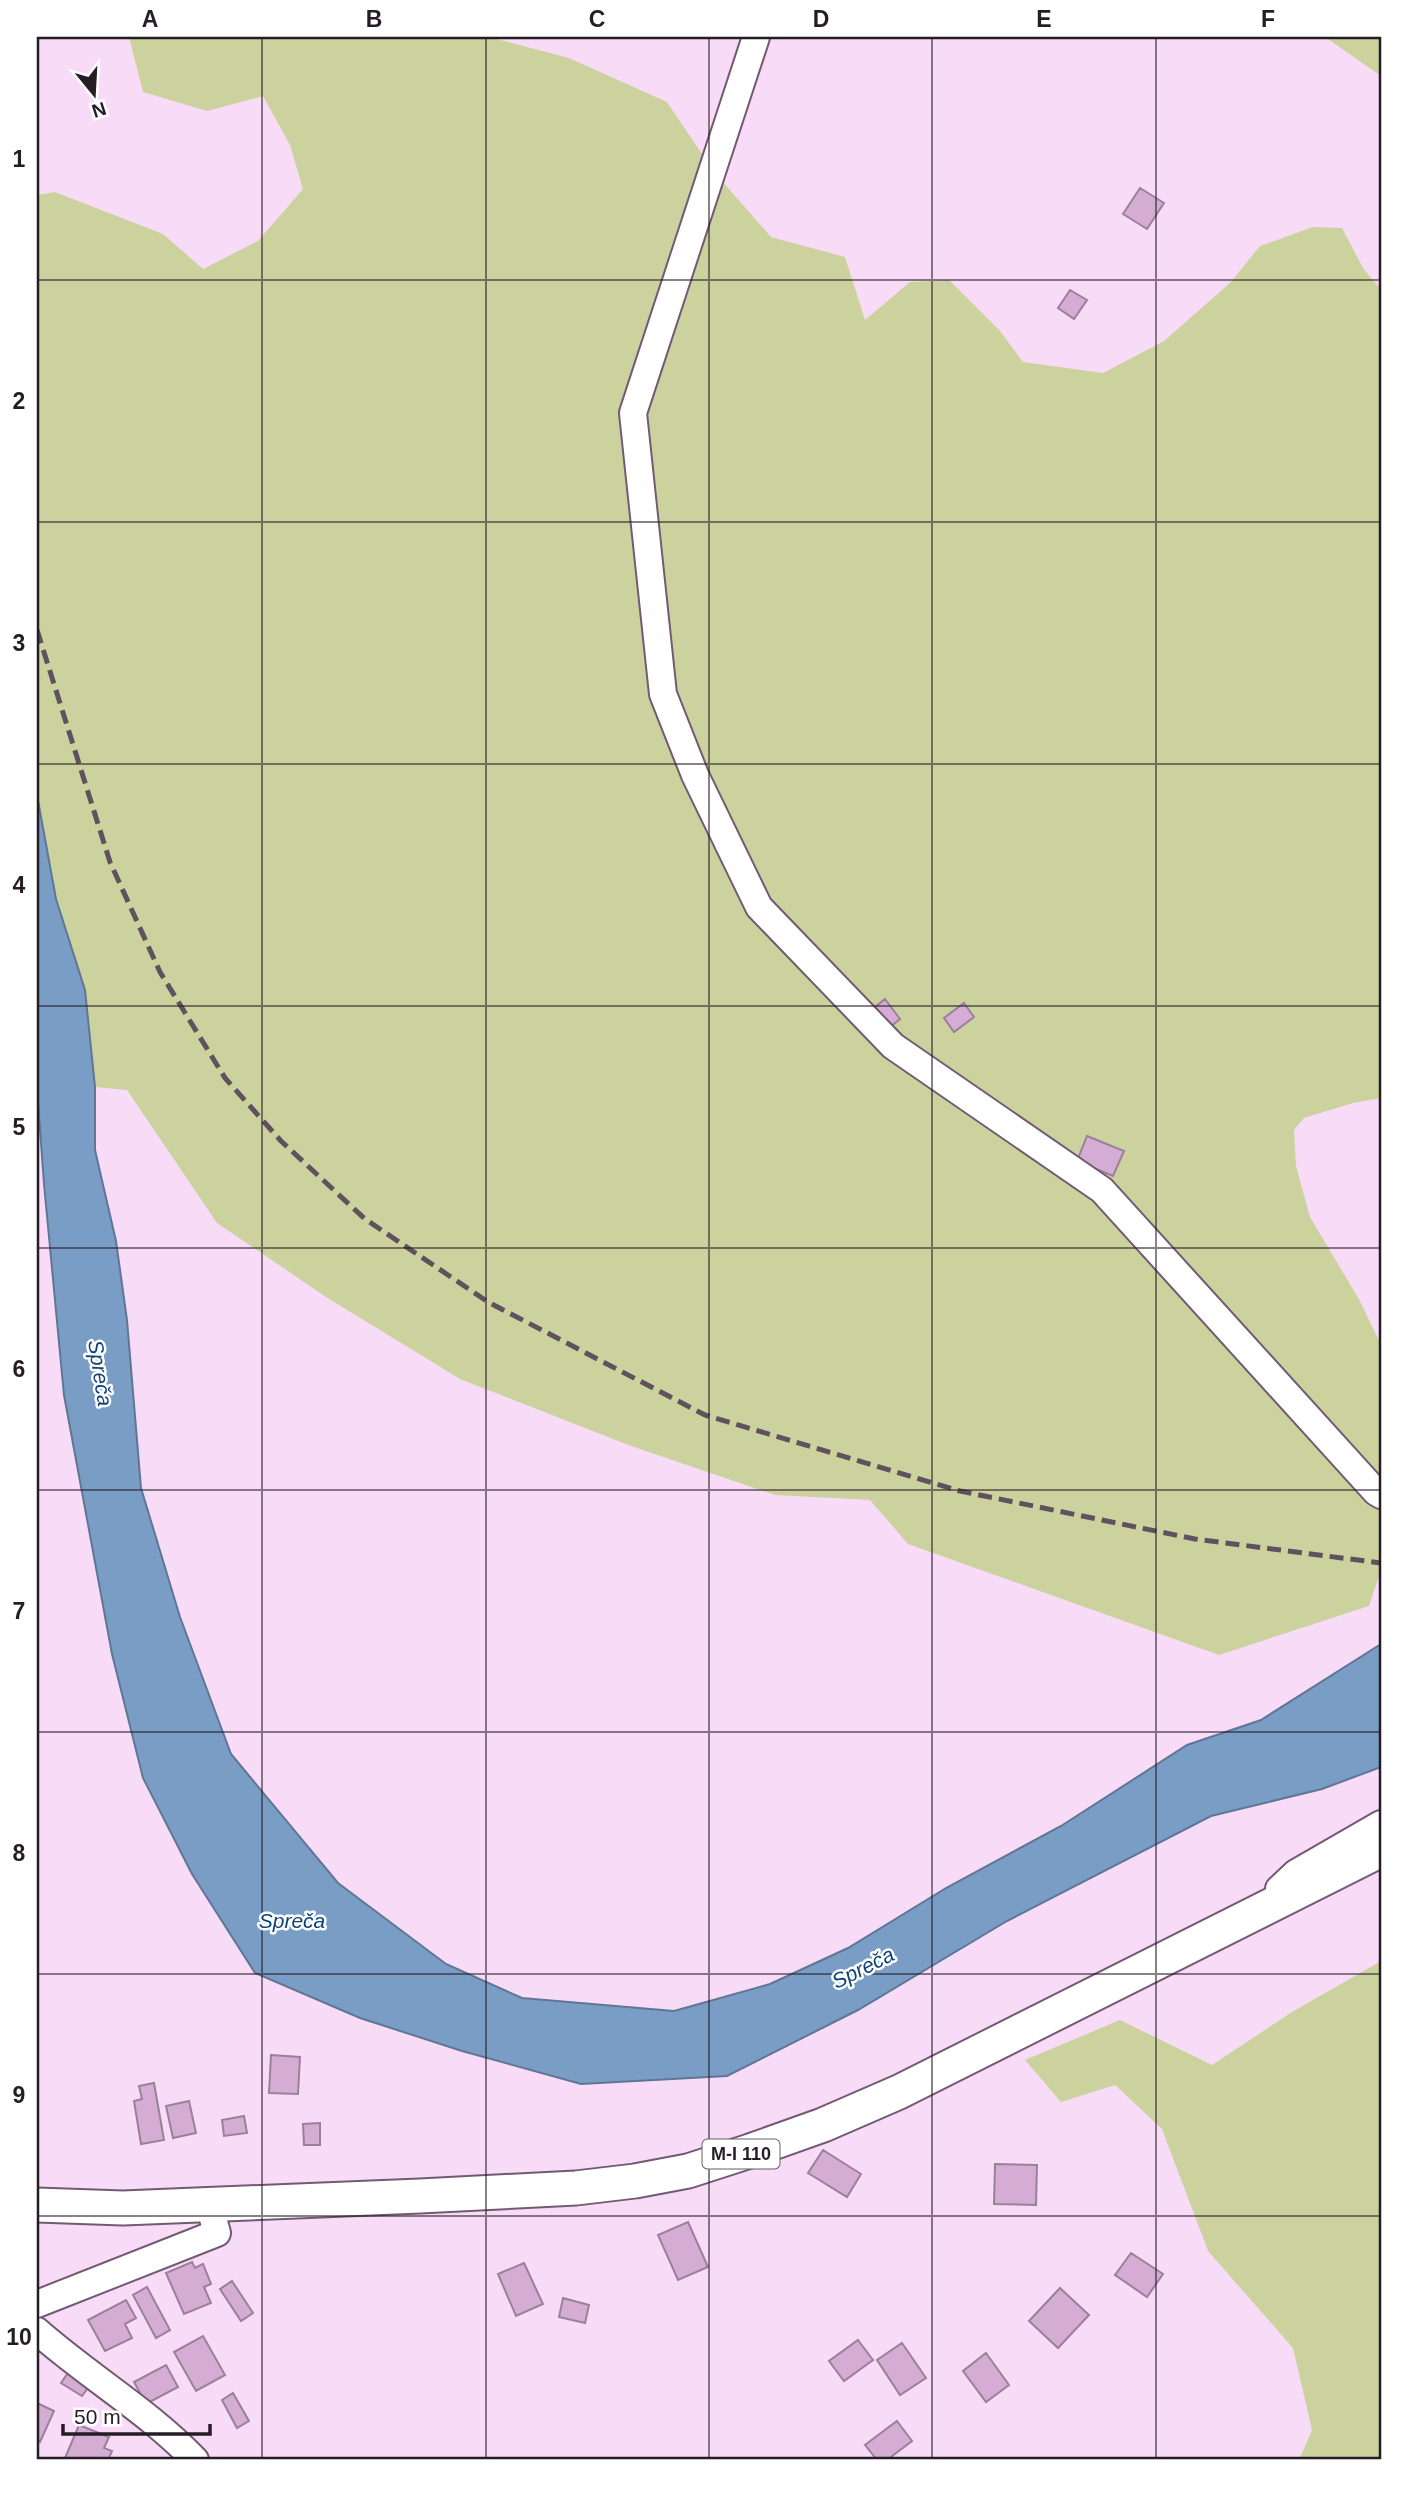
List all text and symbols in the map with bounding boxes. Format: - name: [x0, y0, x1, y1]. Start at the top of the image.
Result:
- text: A: [142, 6, 158, 32]
- text: B: [366, 6, 382, 32]
- text: C: [589, 6, 605, 32]
- text: D: [813, 6, 829, 32]
- text: E: [1036, 6, 1052, 32]
- text: F: [1261, 6, 1275, 32]
- north arrow: [60, 60, 130, 130]
- text: N: [89, 98, 109, 122]
- text: 1: [13, 146, 26, 172]
- text: 2: [13, 388, 25, 414]
- text: 3: [13, 630, 25, 656]
- text: 4: [13, 872, 26, 898]
- text: 5: [13, 1114, 26, 1140]
- water label: Spreča: [84, 1338, 117, 1408]
- text: 6: [13, 1356, 25, 1382]
- text: 7: [13, 1598, 25, 1624]
- text: 8: [13, 1840, 26, 1866]
- water label: Spreča: [259, 1909, 325, 1932]
- water label: Spreča: [828, 1942, 898, 1993]
- text: 9: [13, 2082, 25, 2108]
- road number: M-I 110: [702, 2140, 780, 2168]
- text: 10: [6, 2324, 32, 2350]
- scale bar: [63, 2392, 210, 2436]
- text: 50 m: [74, 2405, 121, 2428]

